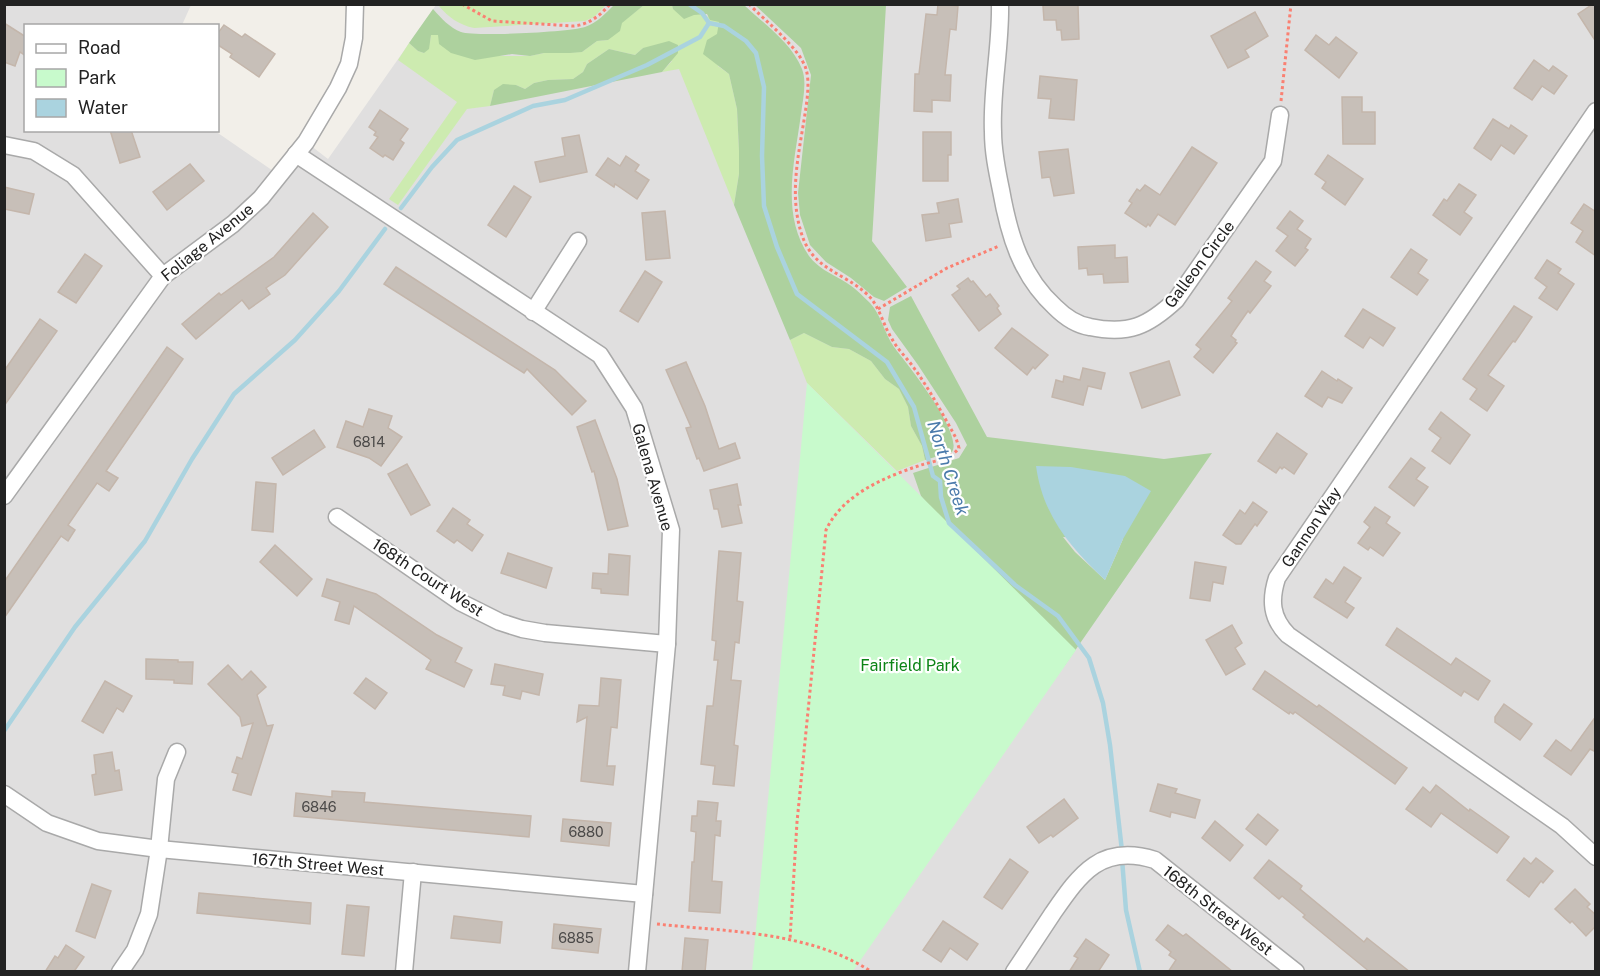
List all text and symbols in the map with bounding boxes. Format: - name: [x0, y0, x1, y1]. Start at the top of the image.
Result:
- legend: [24, 24, 219, 132]
- text: Road: [78, 37, 121, 58]
- text: Park: [78, 67, 116, 88]
- text: Water: [78, 97, 128, 118]
- street label: Foliage Avenue: [157, 199, 257, 285]
- street label: Galleon Circle: [1160, 217, 1238, 312]
- water label: North Creek: [923, 418, 974, 518]
- street label: Galena Avenue: [628, 421, 677, 533]
- house number: 6814: [353, 434, 385, 450]
- street label: Gannon Way: [1278, 483, 1345, 571]
- street label: 168th Court West: [368, 534, 487, 620]
- park label: Fairfield Park: [860, 656, 960, 675]
- house number: 6846: [301, 799, 337, 815]
- house number: 6880: [568, 824, 604, 840]
- street label: 167th Street West: [251, 849, 385, 880]
- street label: 168th Street West: [1159, 862, 1276, 959]
- house number: 6885: [558, 930, 594, 946]

